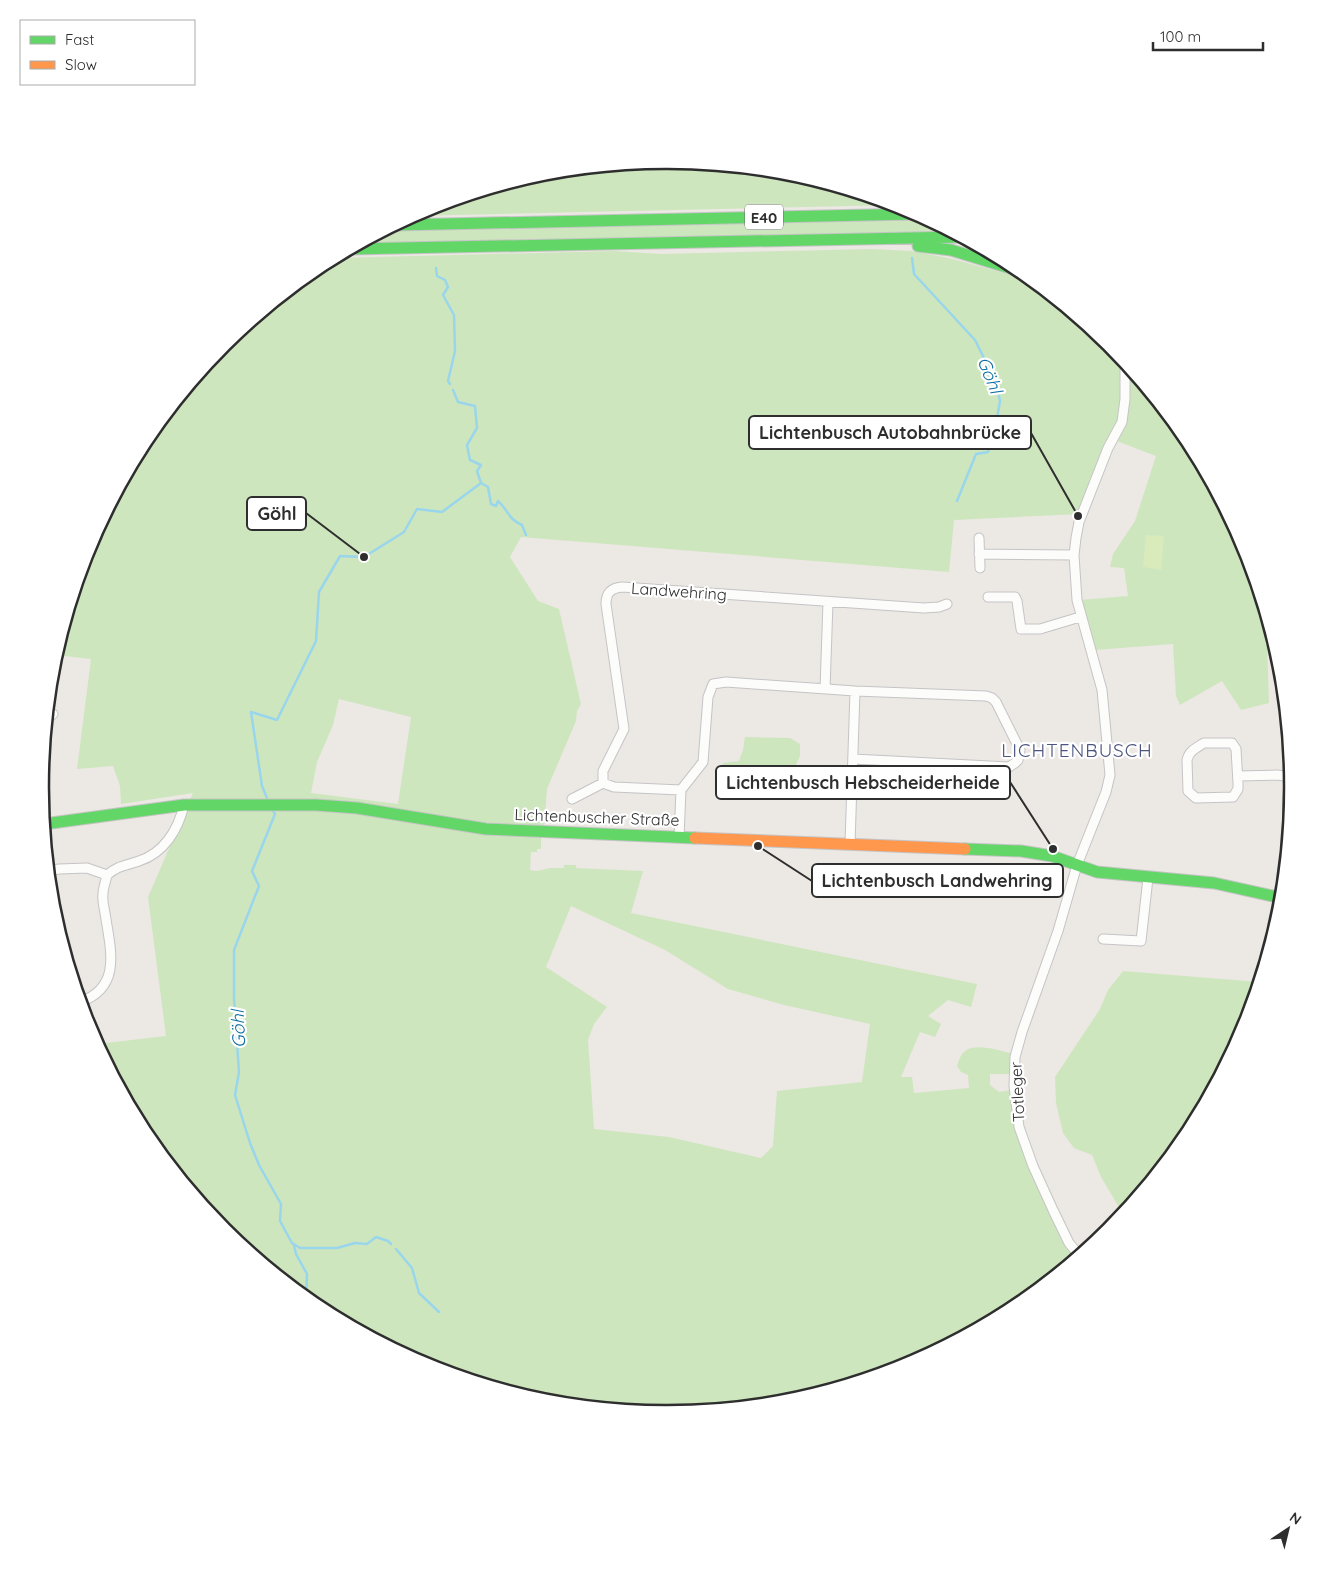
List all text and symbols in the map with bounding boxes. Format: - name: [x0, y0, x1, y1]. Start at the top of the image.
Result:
- legend: [20, 20, 195, 85]
- scale bar: [1153, 20, 1263, 52]
- text: 100 m: [1160, 27, 1201, 46]
- text: Fast: [65, 30, 94, 49]
- text: Slow: [65, 55, 97, 74]
- road number: E40: [745, 204, 783, 230]
- water label: Göhl: [972, 353, 1008, 399]
- callout: Lichtenbusch Autobahnbrücke: [749, 416, 1031, 449]
- text: Lichtenbusch Autobahnbrücke: [759, 421, 1021, 444]
- callout: Göhl: [247, 497, 306, 530]
- text: Göhl: [257, 502, 297, 525]
- street label: Landwehring: [630, 578, 728, 604]
- district label: LICHTENBUSCH: [1001, 738, 1153, 762]
- callout: Lichtenbusch Hebscheiderheide: [716, 766, 1010, 799]
- text: Lichtenbusch Hebscheiderheide: [726, 771, 1000, 794]
- street label: Lichtenbuscher Straße: [514, 804, 680, 830]
- callout: Lichtenbusch Landwehring: [812, 864, 1063, 897]
- text: Lichtenbusch Landwehring: [821, 869, 1053, 892]
- water label: Göhl: [226, 1008, 250, 1048]
- street label: Totleger: [1005, 1061, 1029, 1123]
- north arrow: [1263, 1504, 1313, 1554]
- text: N: [1286, 1508, 1305, 1529]

